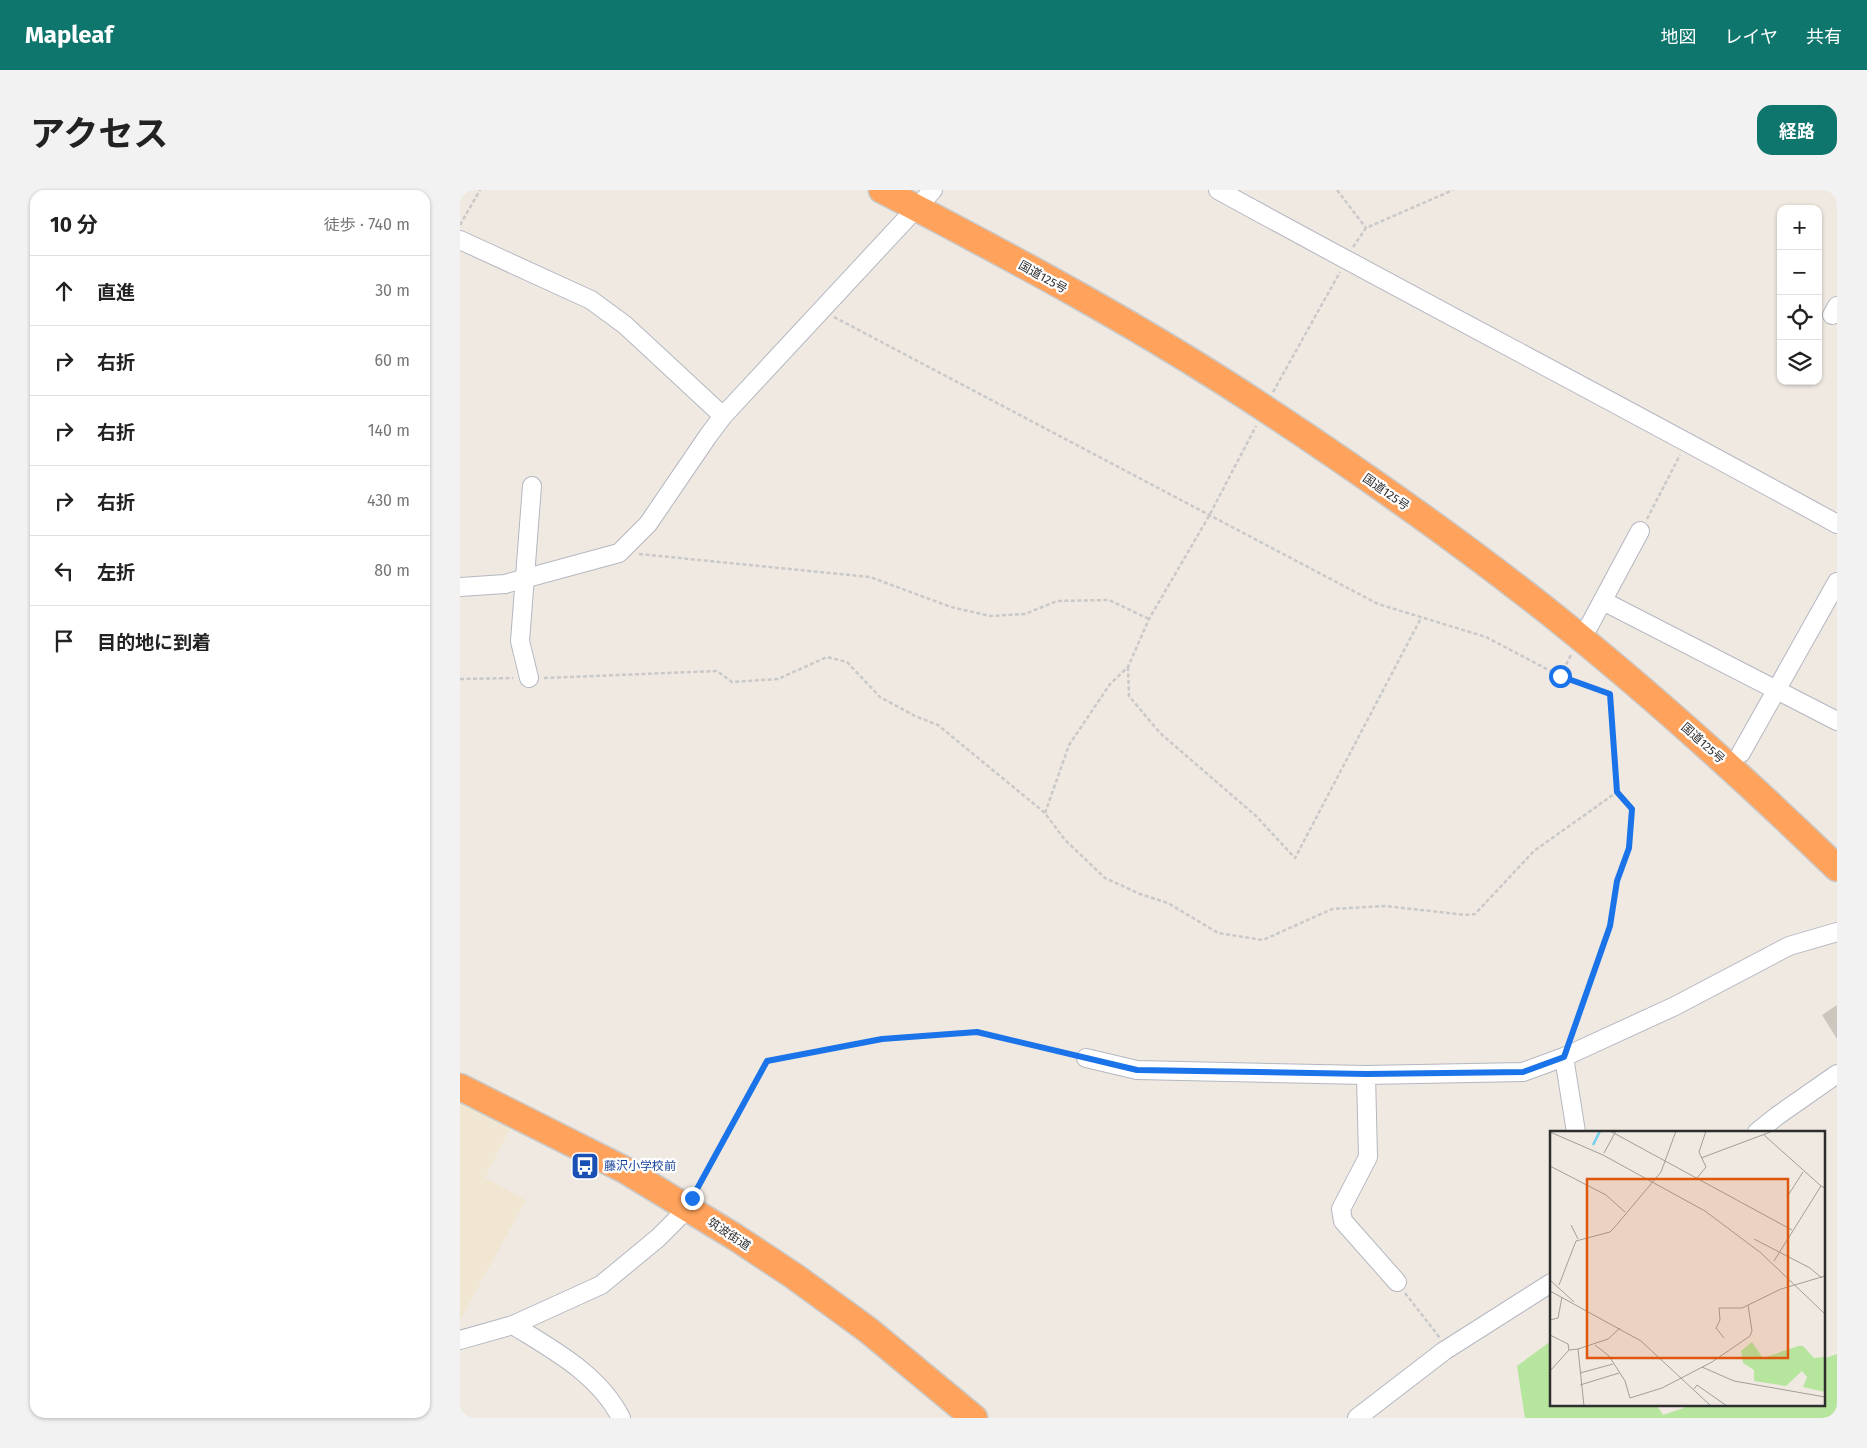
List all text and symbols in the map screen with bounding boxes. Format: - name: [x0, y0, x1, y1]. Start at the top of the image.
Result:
- text: Mapleaf: [25, 21, 113, 49]
- text: 地図: [1661, 26, 1697, 48]
- text: レイヤ: [1725, 26, 1778, 48]
- text: 共有: [1806, 26, 1842, 48]
- button: 経路: [1757, 105, 1837, 155]
- text: アクセス: [30, 113, 168, 155]
- map controls: [1777, 205, 1822, 385]
- button: +: [1777, 205, 1822, 250]
- text: 10 分: [50, 212, 98, 238]
- text: 徒歩 · 740 m: [324, 215, 410, 234]
- button: −: [1777, 250, 1822, 295]
- street label: 国道125号: [1016, 258, 1070, 296]
- icon: ahead: [50, 277, 78, 305]
- text: 直進: [97, 281, 135, 304]
- text: 30 m: [375, 281, 410, 300]
- button: locate: [1777, 295, 1822, 340]
- button: layers: [1777, 340, 1822, 385]
- icon: right: [50, 347, 78, 375]
- text: 右折: [97, 351, 135, 374]
- text: 60 m: [375, 351, 410, 370]
- icon: right: [50, 417, 78, 445]
- text: 右折: [97, 421, 135, 444]
- text: 140 m: [368, 421, 410, 440]
- street label: 国道125号: [1360, 471, 1412, 513]
- icon: right: [50, 487, 78, 515]
- text: 右折: [97, 491, 135, 514]
- text: 430 m: [367, 491, 410, 510]
- icon: left: [50, 557, 78, 585]
- text: 左折: [97, 561, 135, 584]
- text: 80 m: [374, 561, 410, 580]
- icon: arrive: [50, 627, 78, 655]
- text: 目的地に到着: [97, 631, 211, 654]
- route start: [1549, 665, 1572, 688]
- street label: 国道125号: [1679, 720, 1727, 766]
- inset map: [1550, 1131, 1824, 1406]
- bus stop icon: 藤沢小学校前: [570, 1151, 600, 1181]
- place label: 藤沢小学校前: [604, 1159, 676, 1173]
- route end: [681, 1187, 704, 1210]
- street label: 筑波街道: [705, 1215, 753, 1253]

